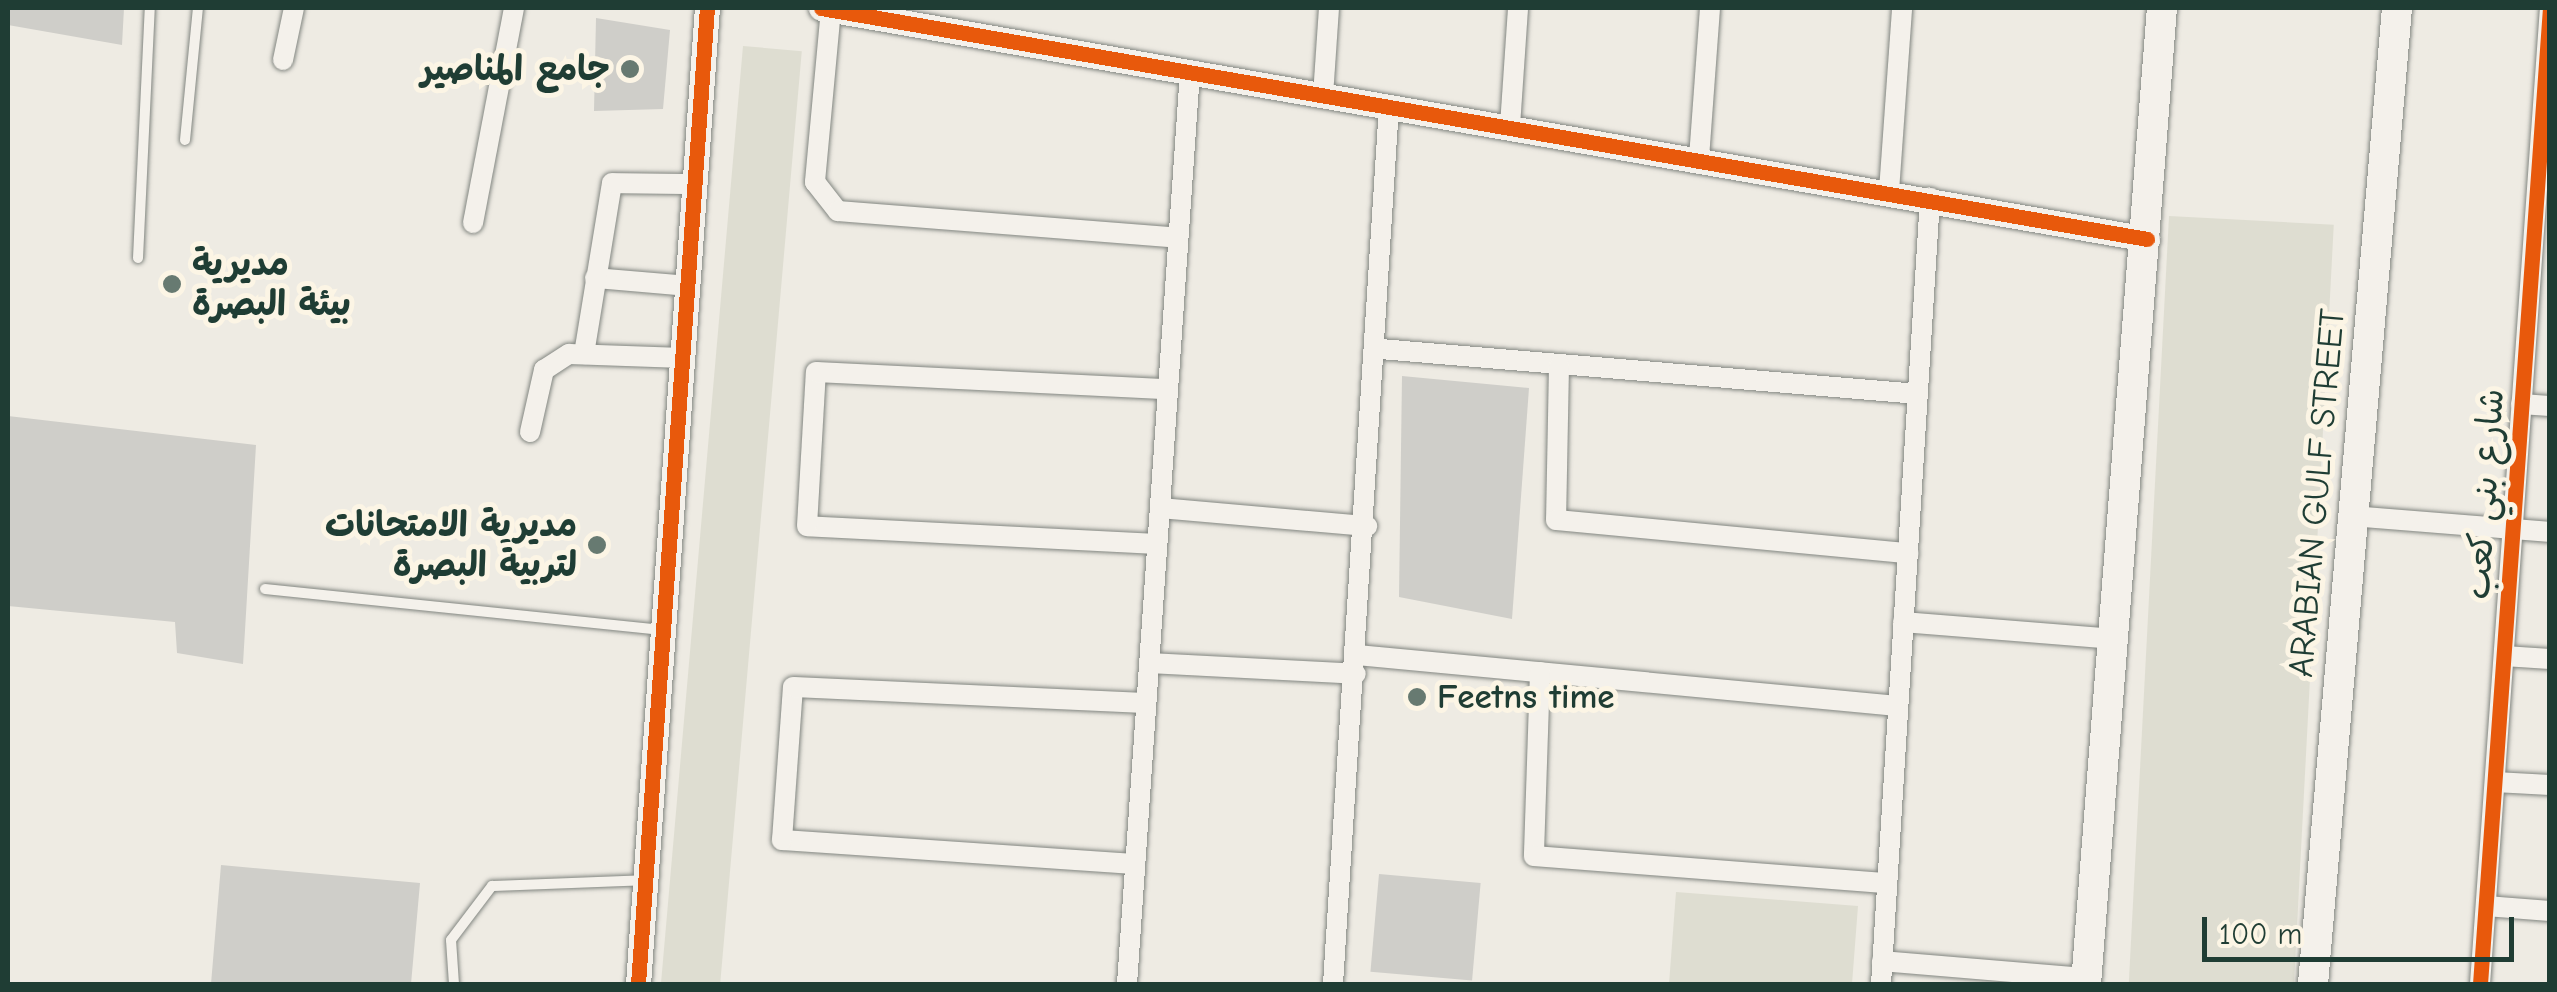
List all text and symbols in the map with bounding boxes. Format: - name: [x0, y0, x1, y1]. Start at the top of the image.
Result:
- place label: جامع المناصير: [421, 48, 610, 90]
- marker: جامع المناصير: [619, 58, 641, 80]
- place label: مديرية بيئة البصرة: [192, 243, 351, 325]
- marker: مديرية بيئة البصرة: [161, 273, 183, 295]
- street label: ARABIAN GULF STREET: [2280, 307, 2354, 679]
- street label: شارع بني كعب: [2457, 387, 2513, 601]
- place label: مديرية الامتحانات لتربية البصرة: [325, 504, 577, 586]
- marker: مديرية الامتحانات لتربية البصرة: [586, 534, 608, 556]
- place label: Feetns time: [1437, 676, 1615, 718]
- marker: Feetns time: [1406, 686, 1428, 708]
- scale bar: [2207, 897, 2520, 959]
- text: 100 m: [2219, 917, 2302, 952]

